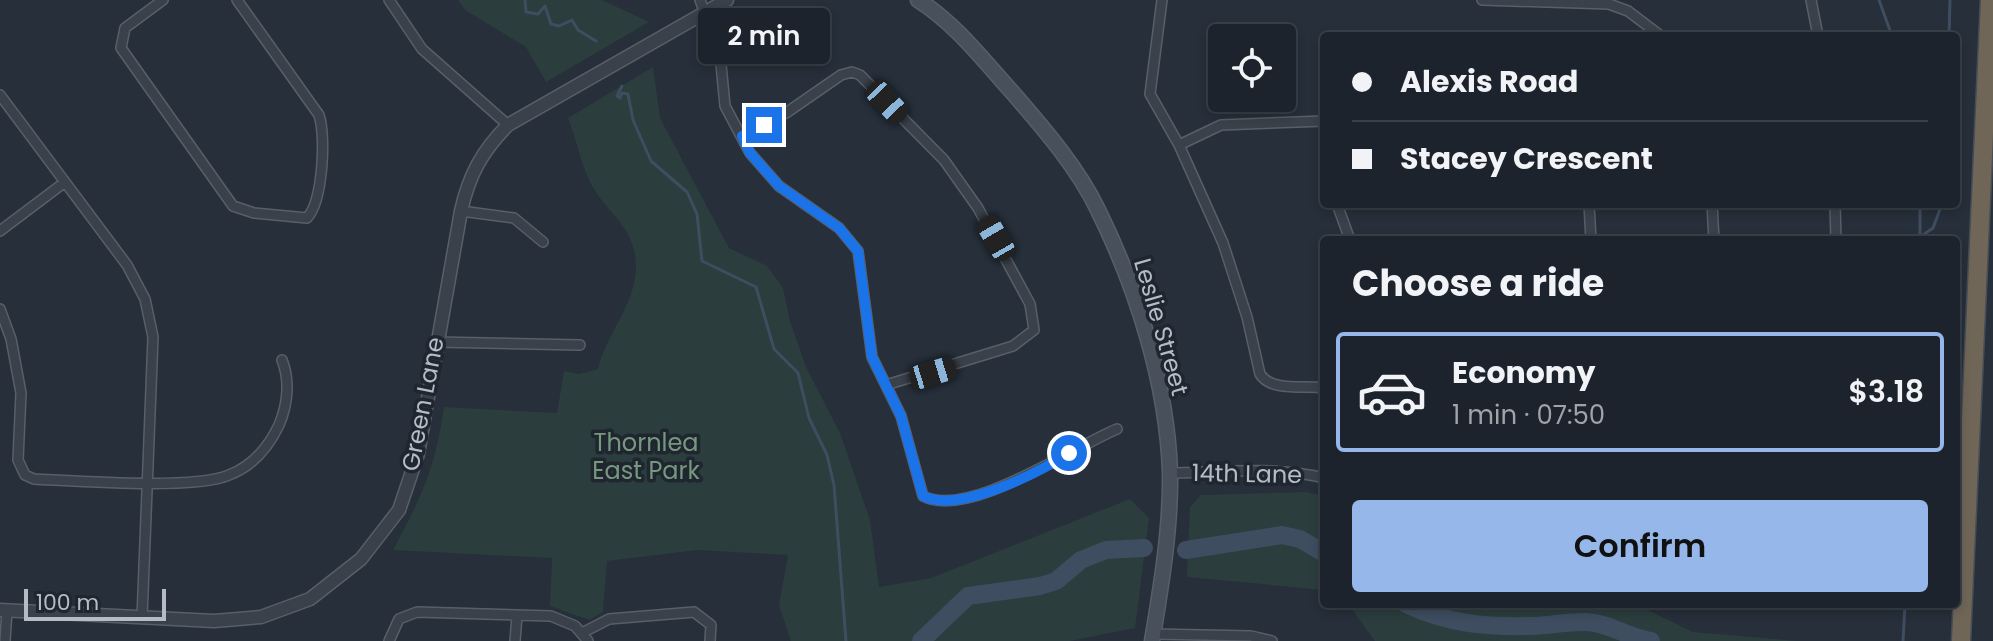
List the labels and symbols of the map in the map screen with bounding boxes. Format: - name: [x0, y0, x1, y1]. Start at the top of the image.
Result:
- callout: 2 min: [698, 9, 830, 65]
- car: [862, 76, 912, 128]
- route end: [746, 107, 782, 143]
- car: [974, 211, 1018, 265]
- street label: Leslie Street: [1126, 254, 1197, 399]
- street label: Green Lane: [393, 334, 452, 474]
- car: [907, 355, 959, 391]
- park label: Thornlea East Park: [592, 426, 700, 487]
- route start: [1051, 435, 1087, 471]
- street label: 14th Lane: [1192, 456, 1302, 491]
- scale bar: [24, 585, 166, 621]

